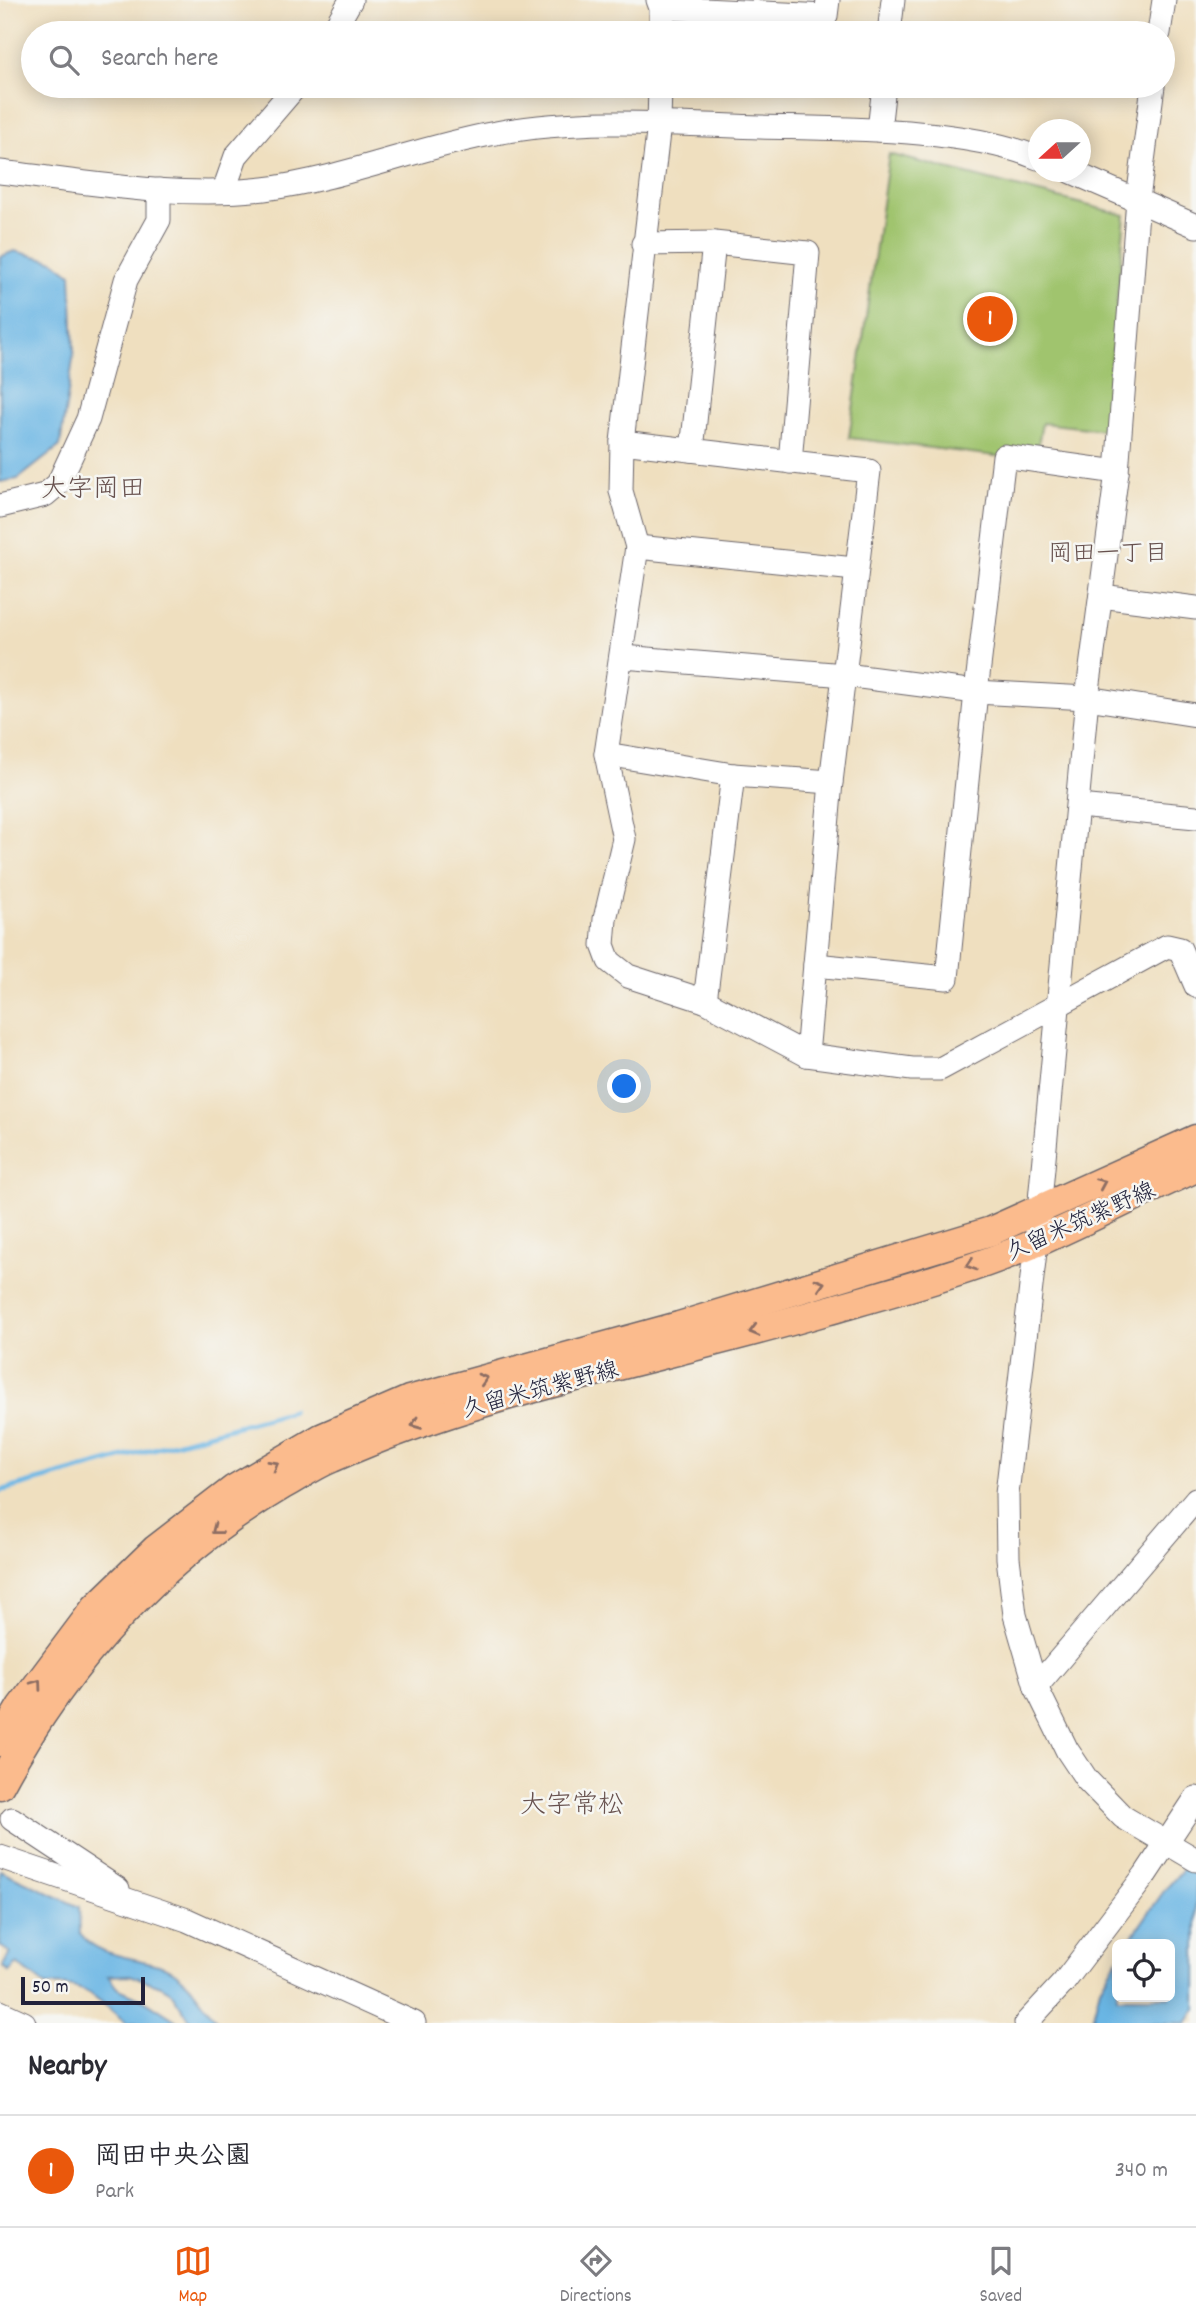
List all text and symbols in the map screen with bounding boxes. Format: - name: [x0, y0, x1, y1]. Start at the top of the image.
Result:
- search box: [21, 21, 1175, 98]
- icon: search: [45, 41, 83, 79]
- text: Search here: [101, 41, 219, 78]
- north arrow: [1028, 119, 1091, 182]
- pin: 1: [967, 293, 1013, 345]
- district label: 大字岡田: [41, 472, 145, 509]
- district label: 岡田一丁目: [1048, 538, 1168, 572]
- your location: [607, 1069, 641, 1103]
- street label: 久留米筑紫野線: [1001, 1175, 1162, 1271]
- one-way arrow: [1094, 1177, 1106, 1191]
- one-way arrow: [966, 1257, 978, 1272]
- one-way arrow: [814, 1277, 826, 1292]
- one-way arrow: [748, 1323, 760, 1337]
- street label: 久留米筑紫野線: [459, 1355, 623, 1428]
- one-way arrow: [477, 1373, 489, 1388]
- one-way arrow: [411, 1416, 423, 1430]
- one-way arrow: [266, 1461, 279, 1474]
- one-way arrow: [211, 1521, 224, 1534]
- one-way arrow: [29, 1679, 41, 1692]
- district label: 大字常松: [520, 1788, 624, 1825]
- map controls: [1112, 1939, 1175, 2002]
- button: locate: [1112, 1939, 1175, 2002]
- scale bar: [21, 1974, 145, 2006]
- text: 50 m: [32, 1975, 69, 2002]
- text: Nearby: [28, 2047, 106, 2090]
- text: 岡田中央公園: [95, 2139, 251, 2176]
- text: 1: [48, 2155, 54, 2188]
- text: 340 m: [1115, 2155, 1168, 2188]
- text: Park: [95, 2176, 134, 2209]
- tab: Map: [174, 2242, 212, 2311]
- tab: Directions: [560, 2242, 632, 2311]
- tab: Saved: [980, 2242, 1022, 2311]

